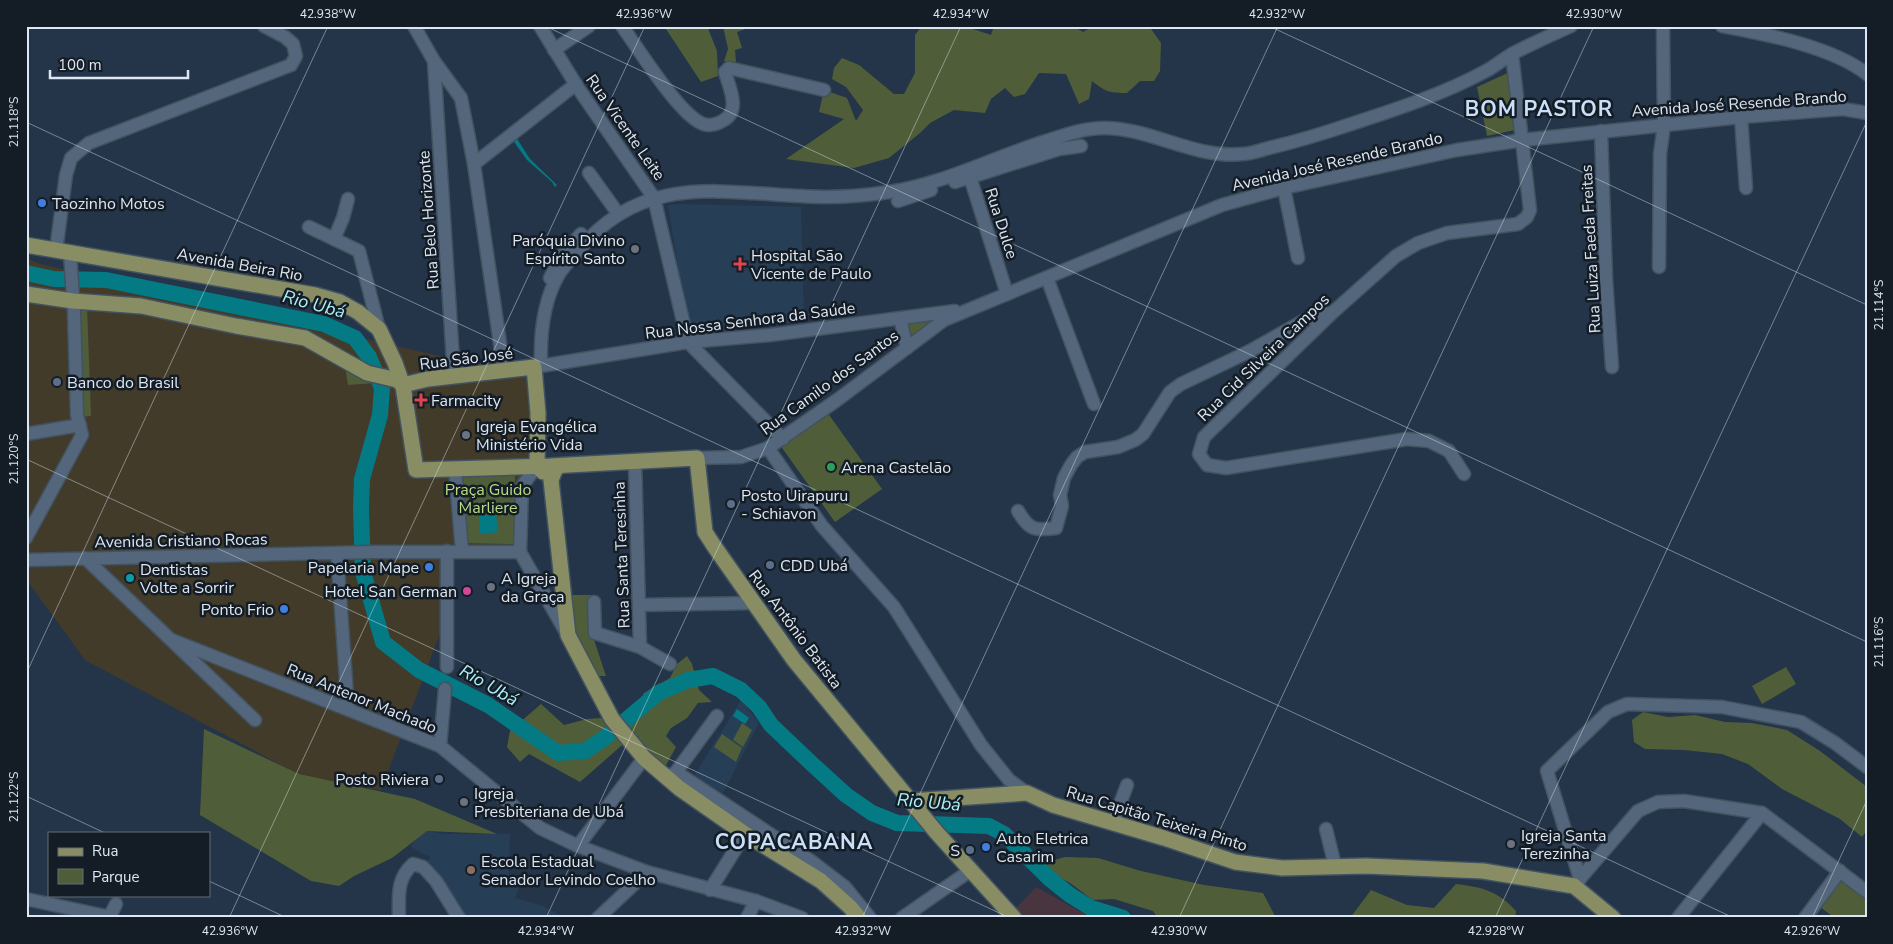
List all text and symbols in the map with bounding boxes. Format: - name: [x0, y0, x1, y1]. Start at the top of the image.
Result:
- text: 42.938°W: [300, 6, 356, 22]
- text: 42.936°W: [616, 6, 672, 22]
- text: 42.934°W: [933, 6, 989, 22]
- text: 42.932°W: [1249, 6, 1305, 22]
- text: 42.930°W: [1566, 6, 1622, 22]
- scale bar: [50, 48, 188, 80]
- text: 100 m: [58, 55, 102, 75]
- street label: Rua Vicente Leite: [580, 70, 670, 185]
- street label: Avenida José Resende Brando: [1631, 86, 1847, 122]
- district label: BOM PASTOR: [1465, 95, 1613, 123]
- text: 21.118°S: [6, 97, 22, 147]
- street label: Avenida José Resende Brando: [1230, 127, 1445, 197]
- street label: Rua Belo Horizonte: [413, 150, 445, 290]
- street label: Rua Luiza Faeda Freitas: [1576, 164, 1606, 334]
- street label: Rua Dulce: [979, 185, 1023, 262]
- place label: Taozinho Motos: [52, 193, 165, 215]
- marker: Taozinho Motos: [36, 197, 48, 209]
- place label: Paróquia Divino Espírito Santo: [512, 230, 625, 270]
- street label: Avenida Beira Rio: [175, 243, 304, 287]
- marker: Paróquia Divino Espírito Santo: [629, 243, 641, 255]
- place label: Hospital São Vicente de Paulo: [750, 245, 872, 285]
- marker: Hospital São Vicente de Paulo: [733, 257, 747, 271]
- text: 21.114°S: [1871, 280, 1887, 330]
- water label: Rio Ubá: [280, 284, 348, 324]
- street label: Rua Cid Silveira Campos: [1193, 289, 1334, 427]
- street label: Rua Nossa Senhora da Saúde: [644, 297, 857, 345]
- street label: Rua Camilo dos Santos: [756, 325, 903, 440]
- street label: Rua São José: [418, 342, 514, 376]
- place label: Banco do Brasil: [67, 372, 179, 394]
- marker: Banco do Brasil: [51, 376, 63, 388]
- place label: Farmacity: [431, 390, 502, 412]
- marker: Farmacity: [415, 394, 427, 406]
- place label: Igreja Evangélica Ministério Vida: [476, 416, 597, 456]
- marker: Igreja Evangélica Ministério Vida: [460, 429, 472, 441]
- text: 21.120°S: [6, 434, 22, 484]
- place label: Arena Castelão: [841, 457, 951, 479]
- marker: Arena Castelão: [825, 461, 837, 473]
- park label: Praça Guido Marliere: [445, 479, 531, 519]
- street label: Rua Santa Teresinha: [608, 481, 636, 629]
- place label: Posto Uirapuru - Schiavon: [741, 485, 848, 525]
- marker: Posto Uirapuru - Schiavon: [725, 498, 737, 510]
- street label: Avenida Cristiano Rocas: [94, 528, 268, 554]
- place label: CDD Ubá: [780, 555, 848, 577]
- place label: Papelaria Mape: [308, 557, 419, 579]
- place label: Dentistas Volte a Sorrir: [139, 559, 234, 599]
- marker: CDD Ubá: [764, 559, 776, 571]
- marker: Papelaria Mape: [423, 561, 435, 573]
- street label: Rua Antônio Batista: [743, 566, 847, 694]
- place label: A Igreja da Graça: [501, 568, 565, 608]
- marker: Dentistas Volte a Sorrir: [124, 572, 136, 584]
- place label: Hotel San German: [324, 581, 457, 603]
- marker: A Igreja da Graça: [485, 581, 497, 593]
- marker: Hotel San German: [461, 585, 473, 597]
- place label: Ponto Frio: [201, 599, 274, 621]
- marker: Ponto Frio: [278, 603, 290, 615]
- text: 21.116°S: [1871, 617, 1887, 667]
- street label: Rua Antenor Machado: [283, 659, 440, 739]
- water label: Rio Ubá: [455, 659, 523, 712]
- place label: Posto Riviera: [335, 769, 429, 791]
- text: 21.122°S: [6, 772, 22, 822]
- marker: Posto Riviera: [433, 773, 445, 785]
- street label: Rua Capitão Teixeira Pinto: [1064, 781, 1250, 857]
- place label: Igreja Presbiteriana de Ubá: [474, 783, 624, 823]
- water label: Rio Ubá: [896, 787, 962, 817]
- marker: Igreja Presbiteriana de Ubá: [458, 796, 470, 808]
- place label: Igreja Santa Terezinha: [1521, 825, 1606, 865]
- district label: COPACABANA: [715, 828, 873, 856]
- place label: Auto Eletrica Casarim: [996, 828, 1089, 868]
- legend: [48, 832, 210, 896]
- marker: Igreja Santa Terezinha: [1505, 838, 1517, 850]
- place label: S: [950, 840, 960, 862]
- text: Rua: [92, 841, 118, 861]
- marker: Auto Eletrica Casarim: [980, 841, 992, 853]
- marker: S: [964, 844, 976, 856]
- place label: Escola Estadual Senador Levindo Coelho: [481, 851, 656, 891]
- marker: Escola Estadual Senador Levindo Coelho: [465, 864, 477, 876]
- text: Parque: [92, 867, 140, 887]
- text: 42.936°W: [202, 923, 258, 939]
- text: 42.934°W: [518, 923, 574, 939]
- text: 42.932°W: [835, 923, 891, 939]
- text: 42.930°W: [1151, 923, 1207, 939]
- text: 42.928°W: [1468, 923, 1524, 939]
- text: 42.926°W: [1784, 923, 1840, 939]

